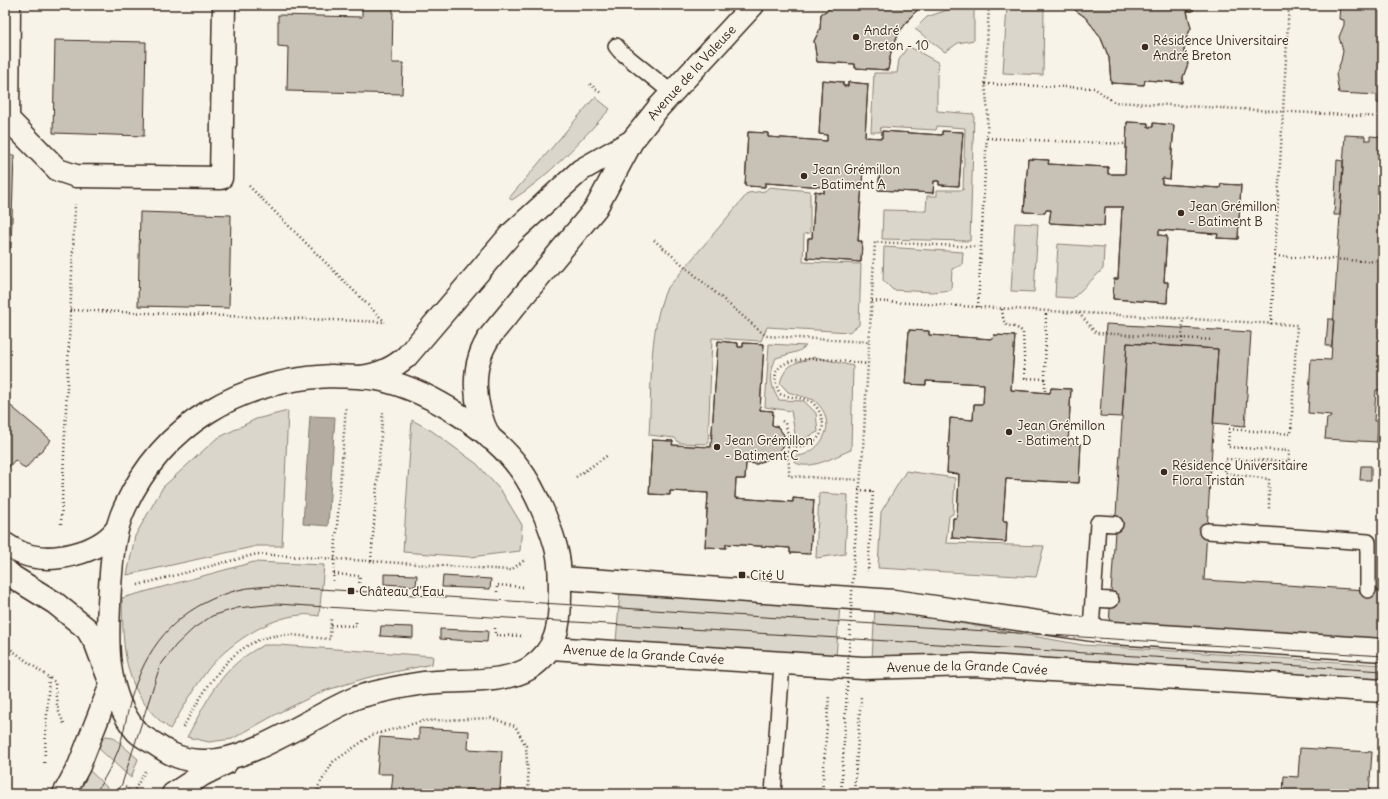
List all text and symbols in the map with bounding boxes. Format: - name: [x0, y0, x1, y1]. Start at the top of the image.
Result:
- street label: Avenue de la Valeuse: [643, 21, 739, 123]
- place label: André Breton - 10: [864, 22, 929, 54]
- marker: André Breton - 10: [851, 32, 861, 42]
- place label: Résidence Universitaire André Breton: [1153, 32, 1289, 64]
- marker: Résidence Universitaire André Breton: [1140, 42, 1150, 52]
- place label: Jean Grémillon - Batiment A: [812, 161, 900, 193]
- marker: Jean Grémillon - Batiment A: [799, 171, 809, 181]
- place label: Jean Grémillon - Batiment B: [1189, 198, 1277, 230]
- marker: Jean Grémillon - Batiment B: [1176, 208, 1186, 218]
- place label: Jean Grémillon - Batiment D: [1017, 417, 1105, 449]
- marker: Jean Grémillon - Batiment D: [1004, 427, 1014, 437]
- place label: Jean Grémillon - Batiment C: [725, 432, 813, 464]
- marker: Jean Grémillon - Batiment C: [712, 442, 722, 452]
- place label: Résidence Universitaire Flora Tristan: [1172, 457, 1308, 489]
- marker: Résidence Universitaire Flora Tristan: [1159, 467, 1169, 477]
- place label: Cité U: [750, 567, 785, 584]
- marker: Cité U: [737, 570, 747, 580]
- place label: Château d'Eau: [359, 583, 445, 600]
- marker: Château d'Eau: [346, 586, 356, 596]
- street label: Avenue de la Grande Cavée: [563, 640, 725, 668]
- street label: Avenue de la Grande Cavée: [886, 656, 1048, 678]

